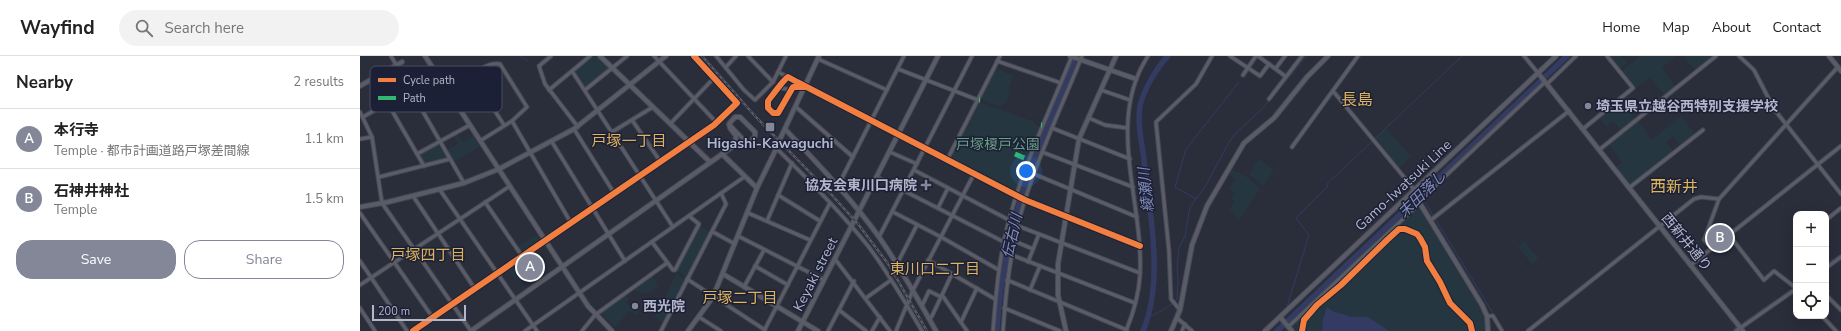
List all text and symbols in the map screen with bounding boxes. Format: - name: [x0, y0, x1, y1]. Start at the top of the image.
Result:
- search box: [119, 10, 399, 46]
- text: Wayfind: [20, 15, 95, 41]
- icon: search: [133, 17, 155, 39]
- text: Search here: [165, 18, 244, 38]
- text: Home: [1602, 18, 1640, 37]
- text: Map: [1662, 18, 1690, 37]
- text: About: [1712, 18, 1751, 37]
- text: Contact: [1773, 18, 1821, 37]
- legend: [370, 66, 502, 112]
- text: Nearby: [16, 71, 73, 94]
- text: 2 results: [293, 73, 344, 91]
- text: Cycle path: [403, 73, 455, 88]
- district label: 長島: [1341, 89, 1373, 111]
- text: Path: [403, 91, 426, 106]
- place label: 埼玉県立越谷西特別支援学校: [1596, 97, 1778, 116]
- marker: 埼玉県立越谷西特別支援学校: [1583, 101, 1593, 111]
- text: 本行寺: [54, 120, 99, 140]
- marker: Higashi-Kawaguchi: [764, 121, 776, 133]
- text: A: [24, 130, 34, 148]
- text: 1.1 km: [304, 130, 344, 148]
- district label: 戸塚一丁目: [591, 131, 667, 151]
- place label: Higashi-Kawaguchi: [707, 134, 833, 153]
- park label: 戸塚榎戸公園: [956, 135, 1040, 154]
- street label: Gamo-Iwatsuki Line: [1351, 136, 1456, 235]
- text: Temple · 都市計画道路戸塚差間線: [54, 142, 250, 160]
- your location: [1016, 161, 1036, 181]
- water label: 綾瀬川: [1133, 165, 1158, 213]
- water label: 末田落し: [1393, 166, 1451, 222]
- place label: 協友会東川口病院: [805, 176, 917, 195]
- district label: 西新井: [1650, 176, 1698, 198]
- marker: 協友会東川口病院: [920, 179, 932, 191]
- text: 石神井神社: [54, 181, 129, 201]
- text: B: [25, 190, 33, 208]
- text: 1.5 km: [304, 190, 344, 208]
- text: Temple: [54, 201, 97, 219]
- street label: 西新井通り: [1657, 209, 1716, 275]
- water label: 伝右川: [997, 210, 1027, 260]
- map controls: [1793, 211, 1829, 319]
- button: +: [1793, 211, 1829, 247]
- pin: B: [1707, 223, 1733, 253]
- street label: Keyaki street: [789, 234, 842, 314]
- button: Save: [16, 240, 176, 279]
- button: Share: [184, 240, 344, 279]
- district label: 戸塚四丁目: [390, 245, 466, 265]
- button: −: [1793, 247, 1829, 283]
- pin: A: [517, 252, 543, 282]
- district label: 東川口二丁目: [890, 259, 980, 279]
- button: locate: [1793, 283, 1829, 319]
- district label: 戸塚二丁目: [702, 288, 778, 308]
- place label: 西光院: [643, 297, 685, 316]
- marker: 西光院: [630, 301, 640, 311]
- scale bar: [372, 303, 466, 322]
- text: 200 m: [378, 304, 410, 319]

